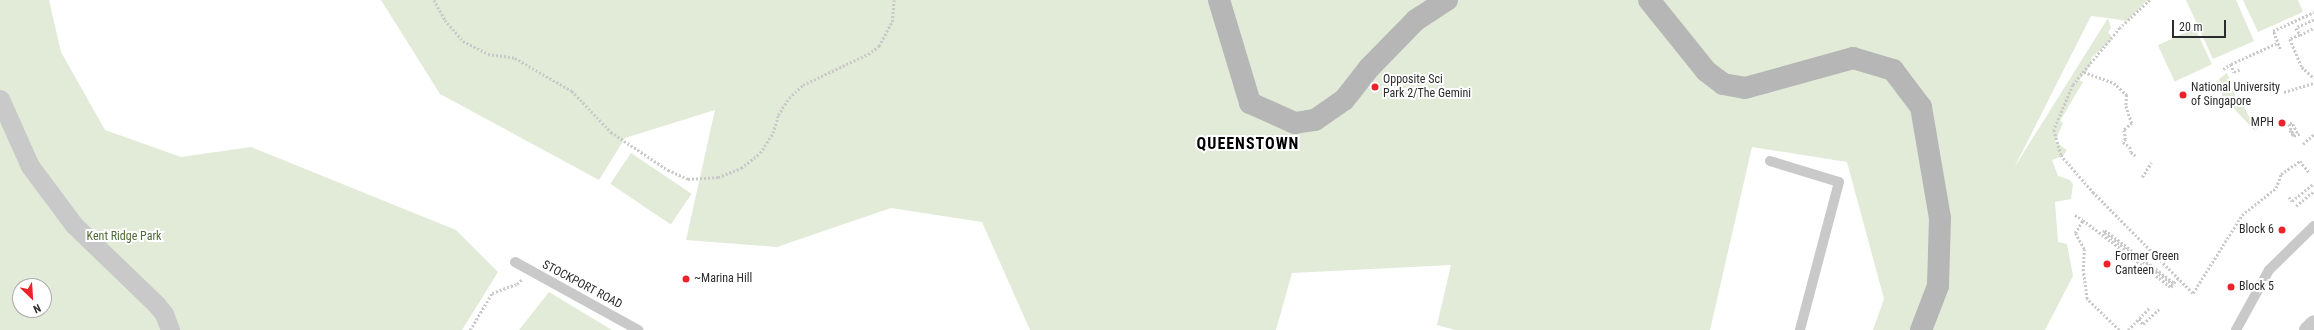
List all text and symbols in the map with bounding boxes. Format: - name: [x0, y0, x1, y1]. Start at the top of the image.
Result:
- scale bar: [2174, 12, 2228, 38]
- text: 20 m: [2179, 20, 2203, 34]
- place label: Opposite Sci Park 2/The Gemini: [1383, 73, 1471, 101]
- place label: National University of Singapore: [2191, 81, 2280, 109]
- marker: Opposite Sci Park 2/The Gemini: [1370, 82, 1380, 92]
- marker: National University of Singapore: [2178, 90, 2188, 100]
- place label: MPH: [2251, 116, 2274, 130]
- marker: MPH: [2277, 118, 2287, 128]
- district label: QUEENSTOWN: [1197, 134, 1299, 154]
- place label: Block 6: [2239, 223, 2274, 237]
- marker: Block 6: [2277, 225, 2287, 235]
- park label: Kent Ridge Park: [87, 230, 161, 244]
- place label: Former Green Canteen: [2115, 250, 2179, 278]
- street label: STOCKPORT ROAD: [539, 258, 625, 312]
- marker: Former Green Canteen: [2102, 259, 2112, 269]
- place label: ~Marina Hill: [694, 272, 752, 286]
- marker: ~Marina Hill: [681, 274, 691, 284]
- north arrow: [12, 278, 52, 318]
- place label: Block 5: [2239, 280, 2274, 294]
- marker: Block 5: [2226, 282, 2236, 292]
- text: N: [31, 301, 43, 316]

